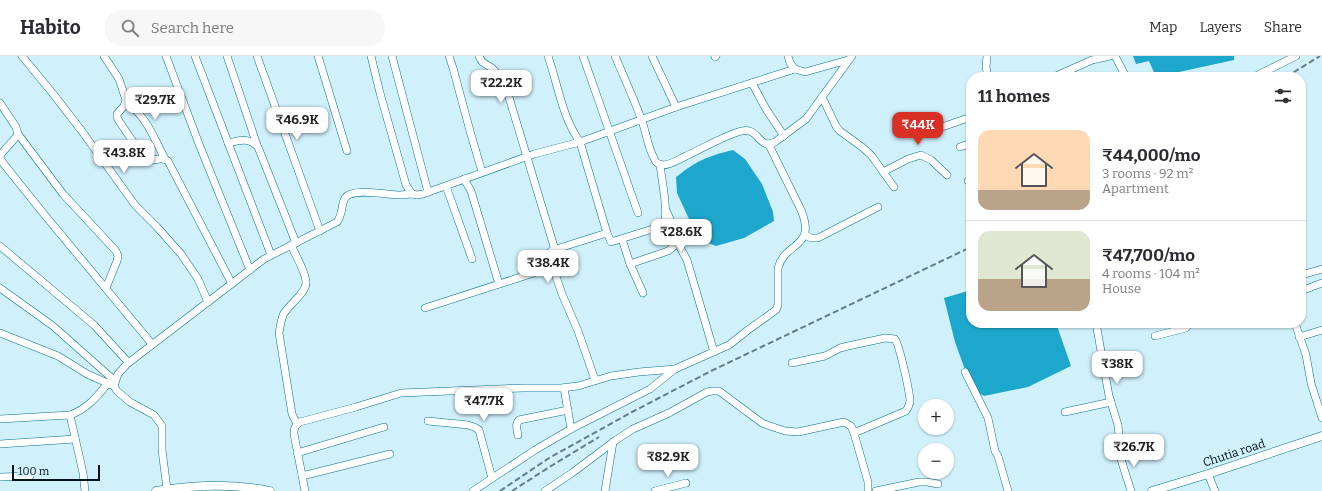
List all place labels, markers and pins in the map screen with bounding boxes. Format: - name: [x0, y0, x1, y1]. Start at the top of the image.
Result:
- pin: ₹22.2K: [468, 70, 534, 104]
- pin: ₹29.7K: [122, 87, 188, 121]
- pin: ₹46.9K: [264, 107, 330, 141]
- pin: ₹44K: [894, 112, 942, 146]
- pin: ₹43.8K: [91, 140, 157, 174]
- pin: ₹28.6K: [648, 219, 714, 253]
- pin: ₹38.4K: [515, 250, 581, 284]
- pin: ₹38K: [1093, 351, 1141, 385]
- pin: ₹47.7K: [451, 388, 517, 422]
- pin: ₹26.7K: [1101, 434, 1167, 468]
- pin: ₹82.9K: [635, 444, 701, 478]

